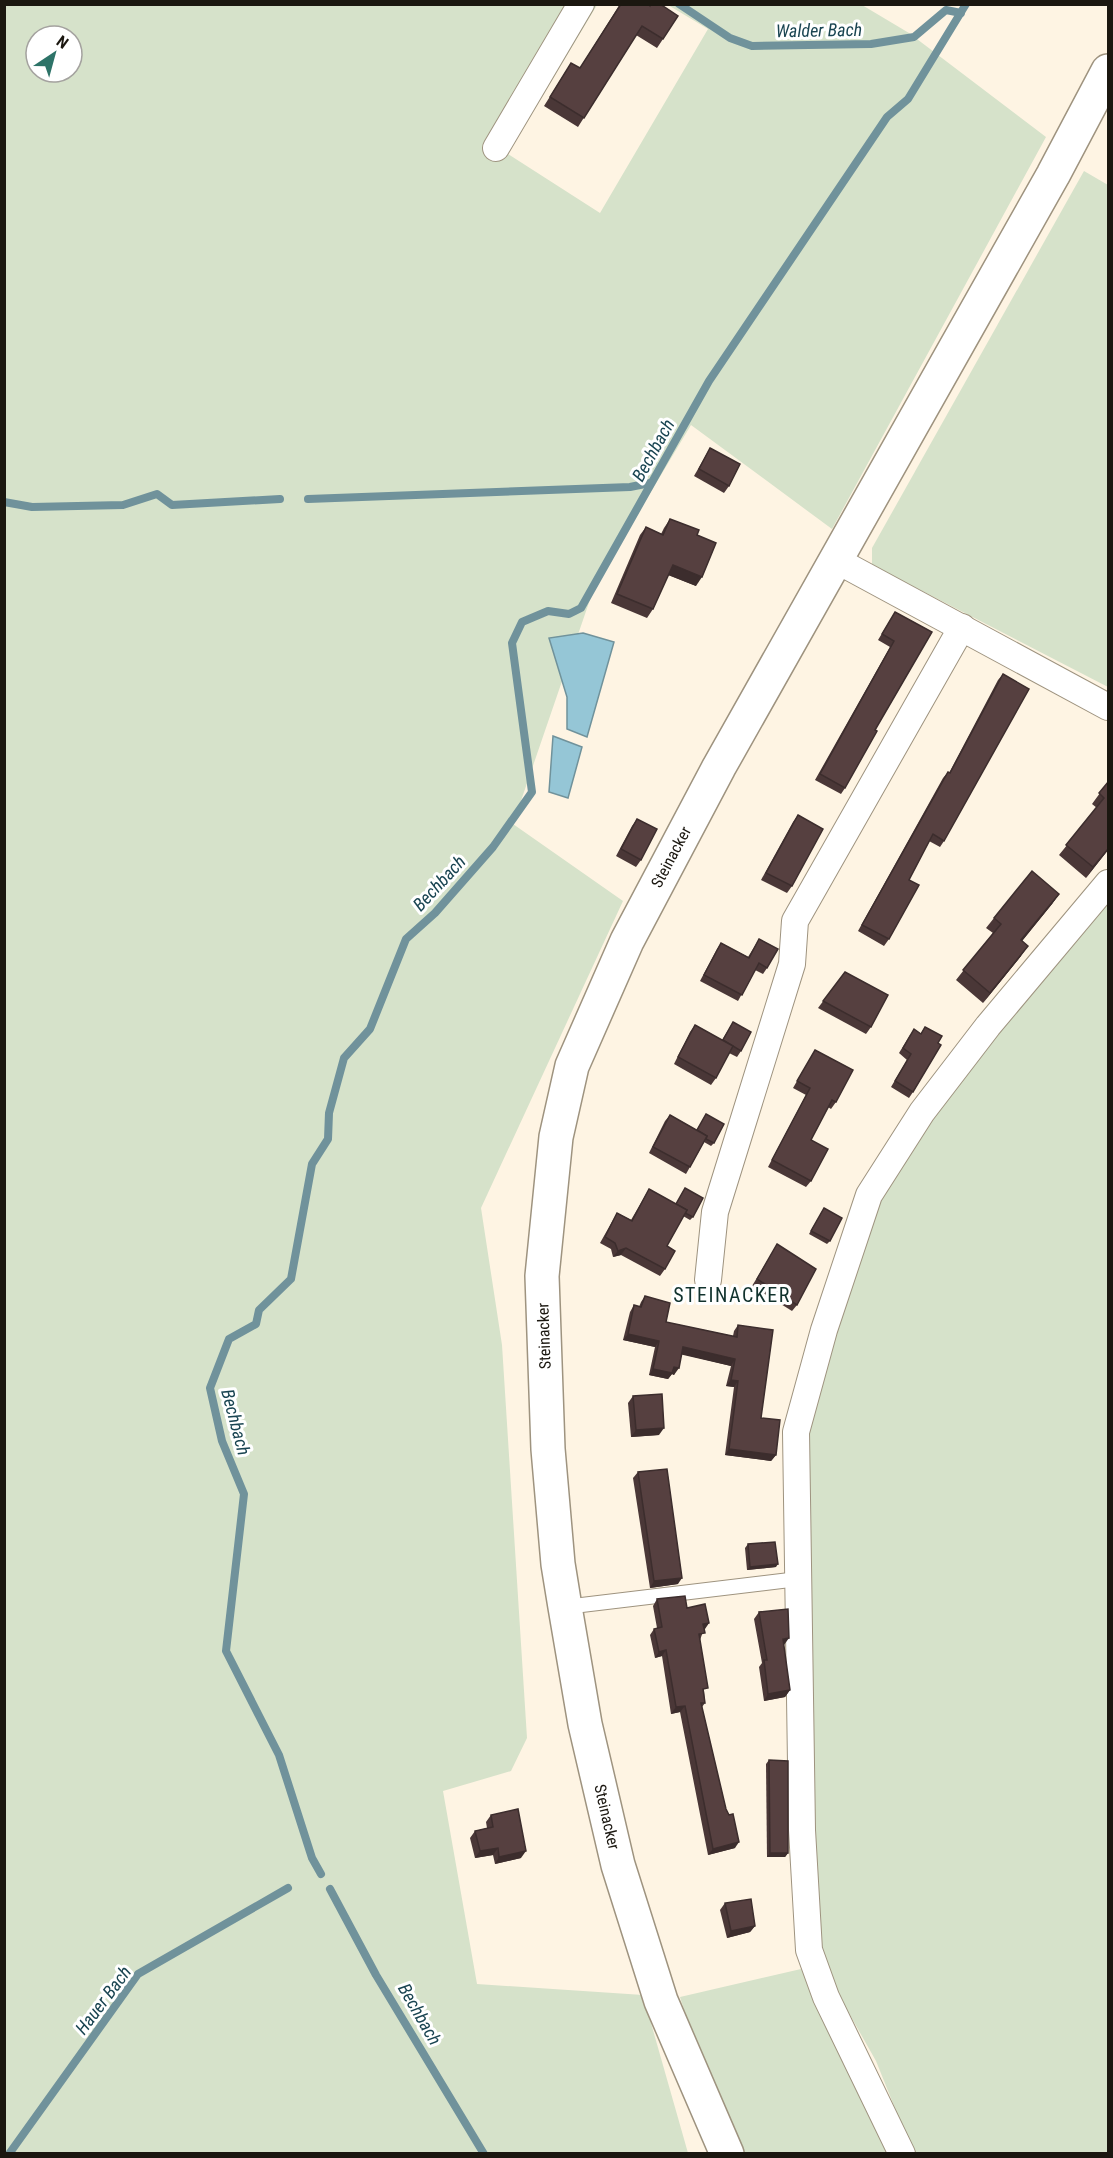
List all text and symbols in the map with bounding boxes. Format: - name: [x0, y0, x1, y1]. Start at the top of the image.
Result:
- water label: Walder Bach: [776, 19, 862, 41]
- north arrow: [24, 24, 84, 84]
- text: N: [53, 32, 72, 53]
- water label: Bechbach: [627, 415, 679, 485]
- street label: Steinacker: [647, 823, 695, 891]
- water label: Bechbach: [408, 851, 470, 915]
- district label: STEINACKER: [673, 1283, 791, 1307]
- street label: Steinacker: [533, 1302, 555, 1370]
- water label: Bechbach: [217, 1387, 255, 1457]
- street label: Steinacker: [590, 1782, 624, 1852]
- water label: Hauer Bach: [71, 1962, 135, 2038]
- water label: Bechbach: [394, 1979, 446, 2049]

